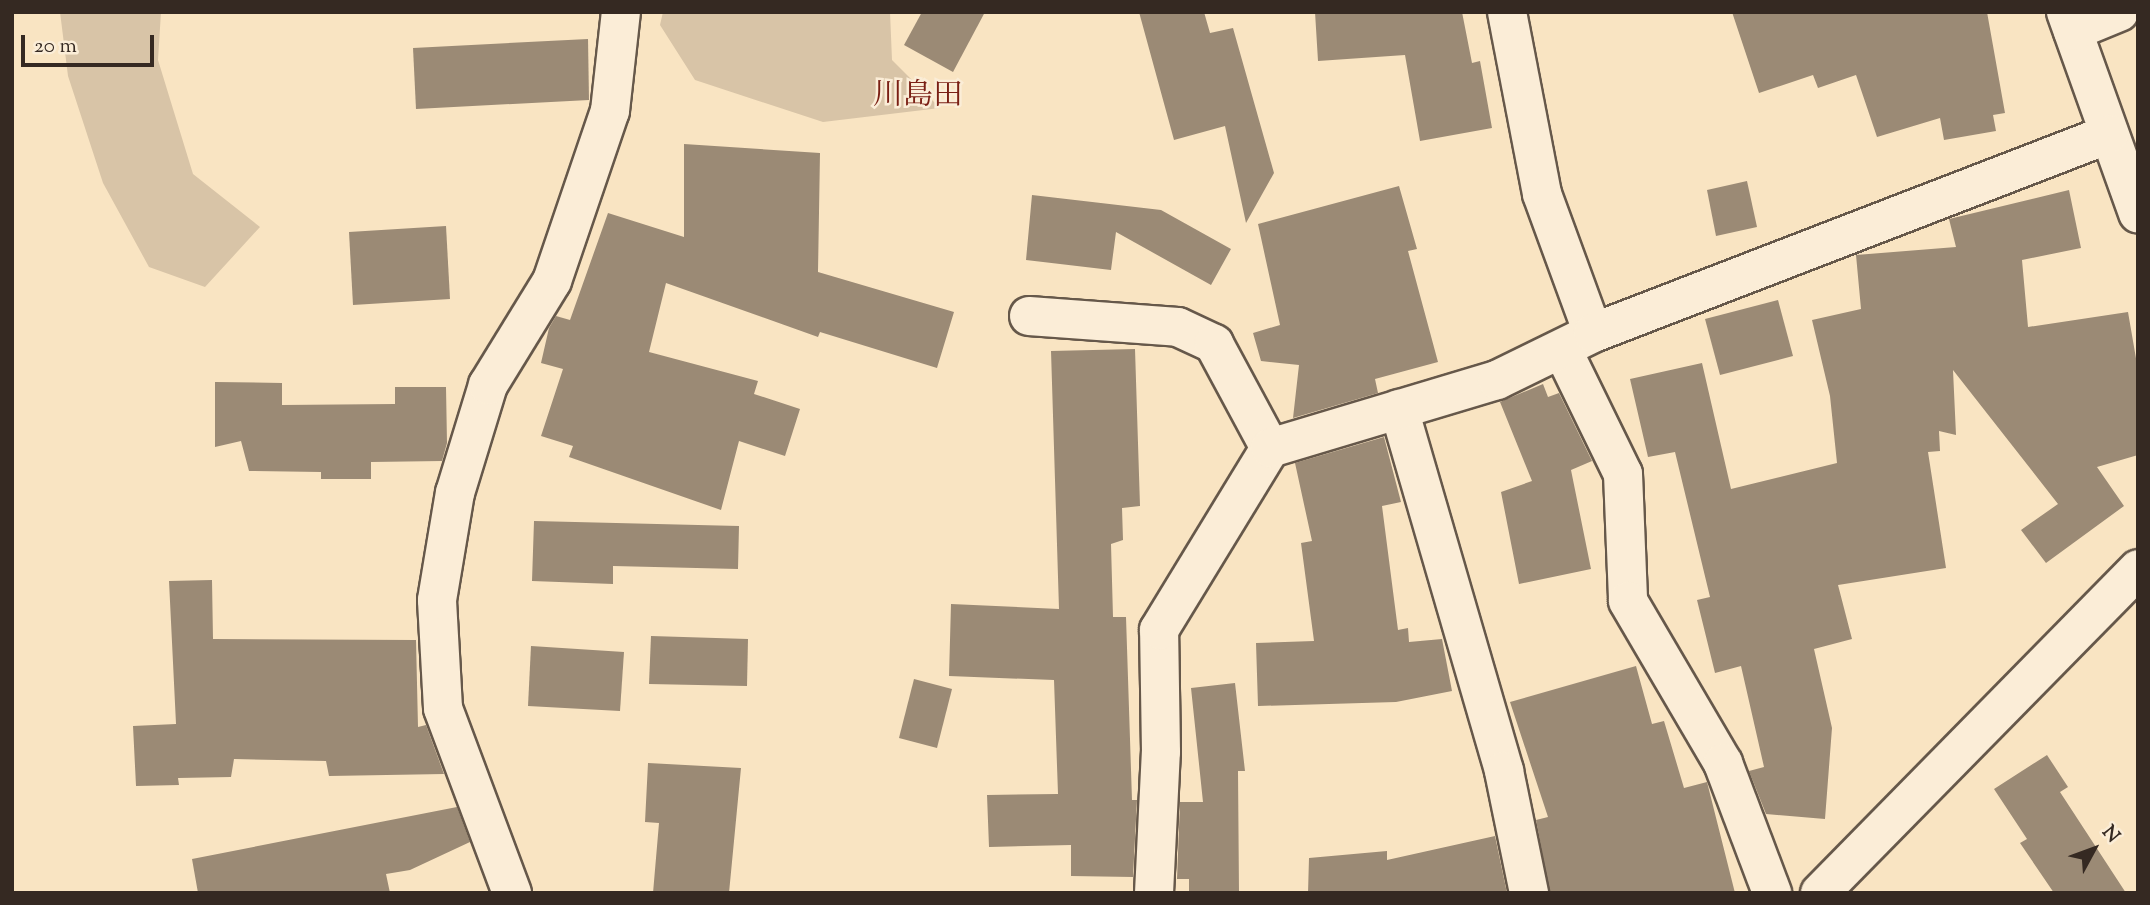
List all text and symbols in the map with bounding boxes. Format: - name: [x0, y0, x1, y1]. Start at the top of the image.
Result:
- scale bar: [24, 21, 158, 65]
- text: 20 m: [34, 32, 77, 62]
- district label: 川島田: [873, 79, 963, 115]
- north arrow: [2059, 814, 2129, 884]
- text: N: [2095, 820, 2125, 849]

